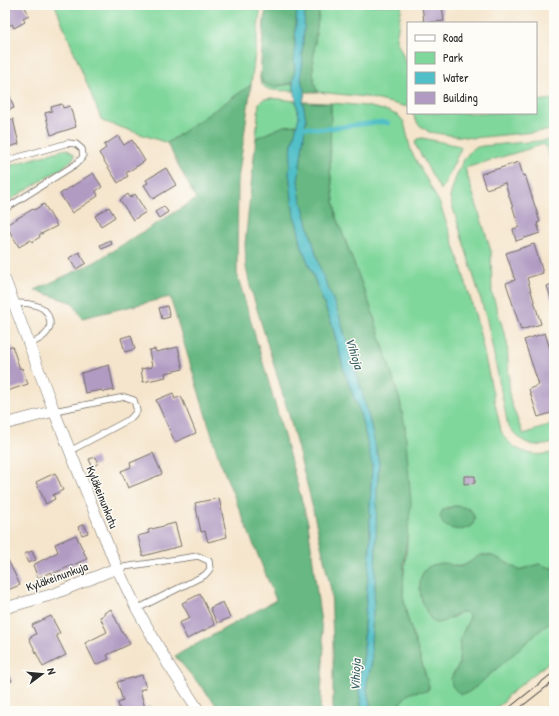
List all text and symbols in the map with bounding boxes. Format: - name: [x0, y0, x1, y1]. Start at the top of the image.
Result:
- legend: [407, 22, 537, 114]
- text: Road: [443, 29, 463, 46]
- text: Park: [443, 49, 463, 66]
- text: Water: [443, 69, 469, 86]
- text: Building: [443, 89, 478, 106]
- water label: Vihioja: [341, 335, 369, 373]
- street label: Kyläkeinunkatu: [82, 463, 123, 531]
- street label: Kyläkeinunkuja: [24, 557, 90, 596]
- north arrow: [22, 654, 62, 694]
- water label: Vihioja: [345, 657, 365, 691]
- text: N: [44, 666, 59, 676]

